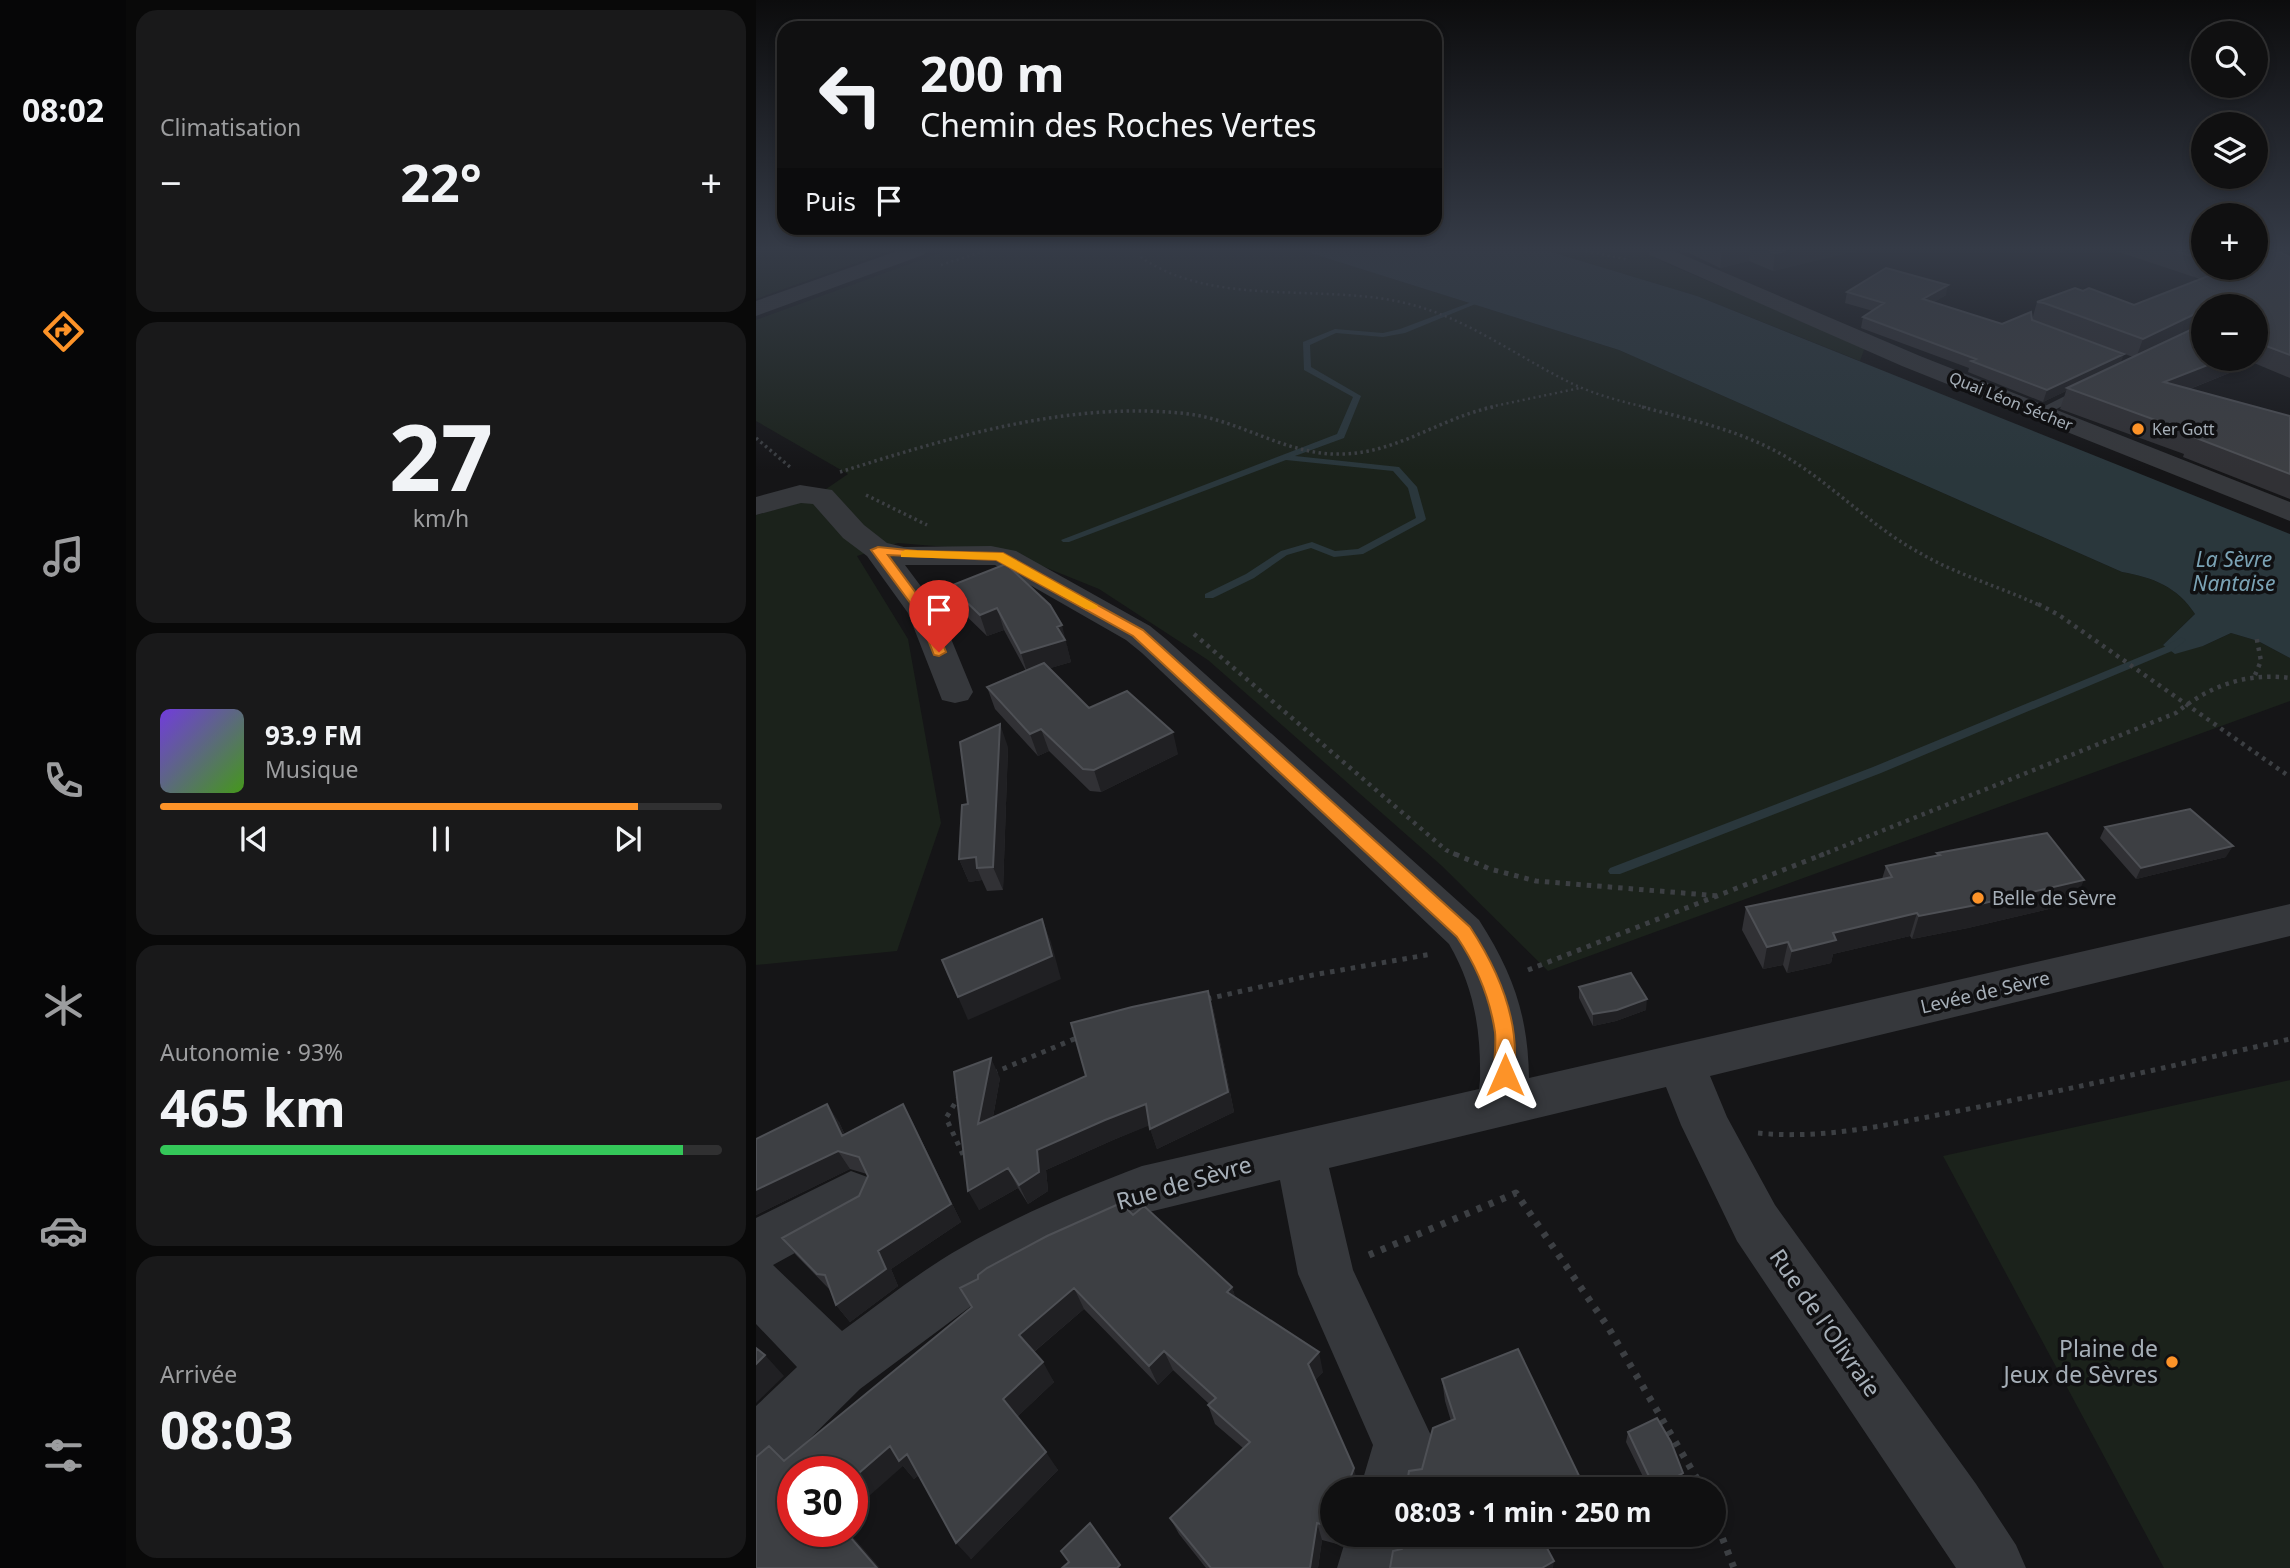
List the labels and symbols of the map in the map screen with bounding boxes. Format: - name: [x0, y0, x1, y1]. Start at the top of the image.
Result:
- street label: Quai Léon Sécher: [1946, 366, 2077, 436]
- place label: Ker Gott: [2152, 418, 2215, 440]
- marker: Ker Gott: [2130, 421, 2146, 437]
- water label: La Sèvre Nantaise: [2193, 545, 2275, 597]
- pin: [909, 580, 969, 652]
- place label: Belle de Sèvre: [1992, 885, 2116, 911]
- marker: Belle de Sèvre: [1970, 890, 1986, 906]
- street label: Levée de Sèvre: [1918, 964, 2052, 1020]
- position arrow: [1468, 1038, 1542, 1112]
- street label: Rue de Sèvre: [1112, 1147, 1255, 1217]
- street label: Rue de l'Olivraie: [1763, 1242, 1889, 1403]
- place label: Plaine de Jeux de Sèvres: [2001, 1332, 2158, 1390]
- marker: Plaine de Jeux de Sèvres: [2164, 1354, 2180, 1370]
- speed limit sign: 30: [777, 1456, 868, 1547]

